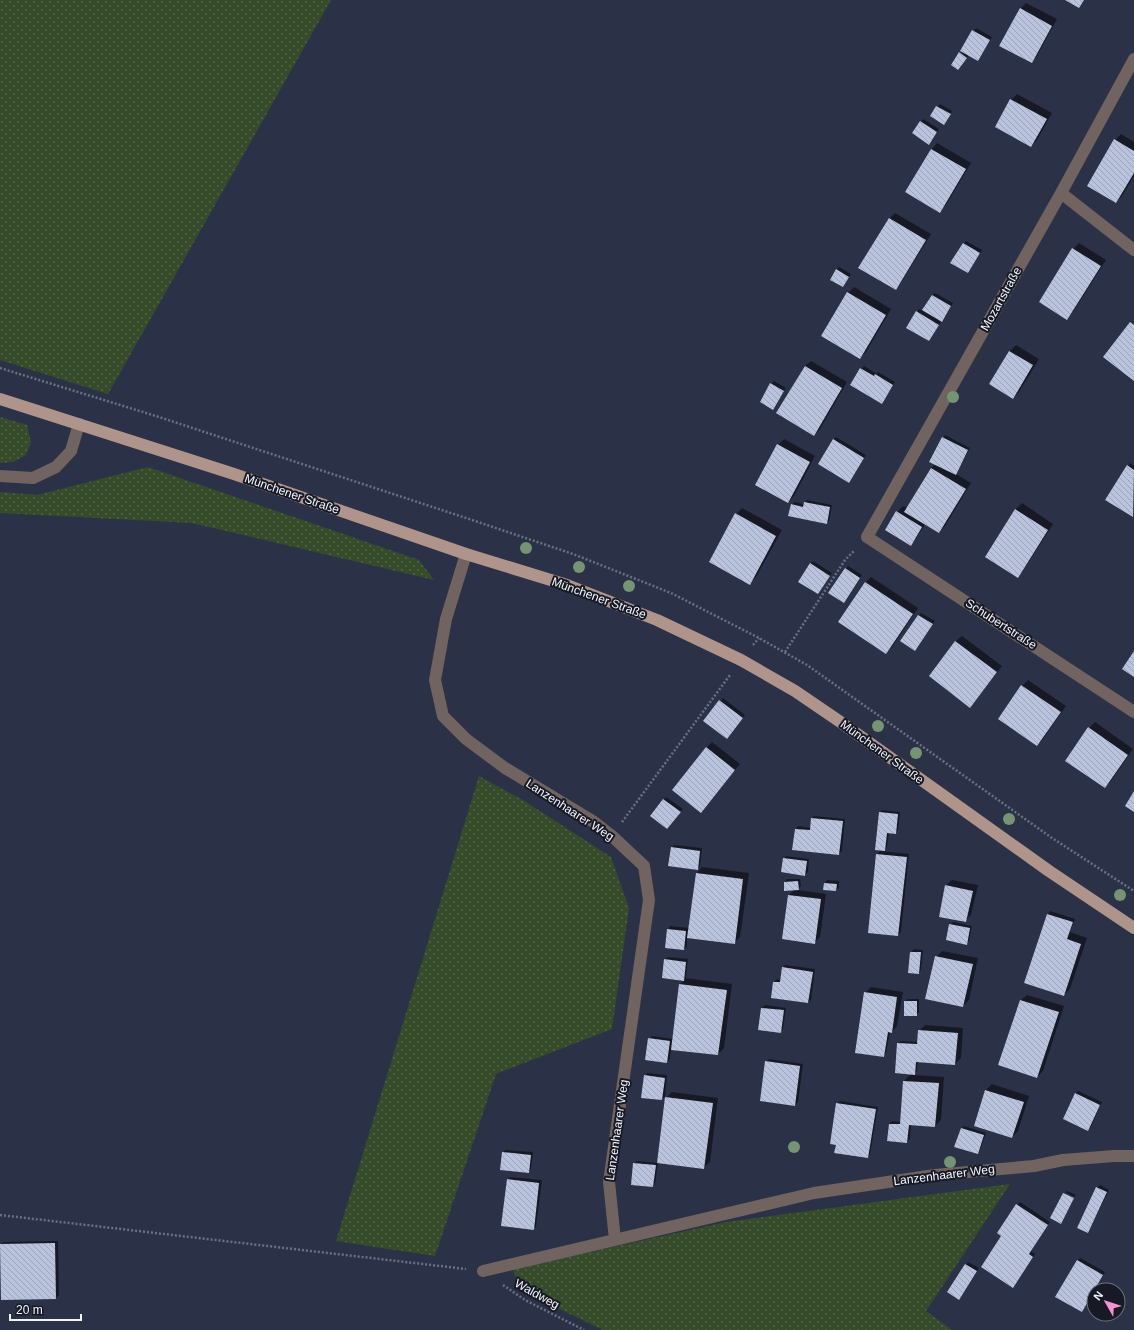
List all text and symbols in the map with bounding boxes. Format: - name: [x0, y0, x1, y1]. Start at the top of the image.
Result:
- street label: Mozartstraße: [978, 264, 1024, 333]
- street label: Münchener Straße: [243, 471, 342, 517]
- street label: Münchener Straße: [550, 574, 648, 622]
- street label: Schubertstraße: [963, 596, 1039, 652]
- street label: Münchener Straße: [838, 717, 927, 787]
- street label: Lanzenhaarer Weg: [523, 776, 617, 844]
- street label: Lanzenhaarer Weg: [603, 1079, 631, 1181]
- street label: Lanzenhaarer Weg: [893, 1162, 995, 1188]
- street label: Waldweg: [512, 1276, 562, 1312]
- north arrow: [1086, 1282, 1126, 1322]
- text: N: [1091, 1289, 1105, 1303]
- scale bar: [10, 1296, 81, 1322]
- text: 20 m: [16, 1303, 43, 1317]

